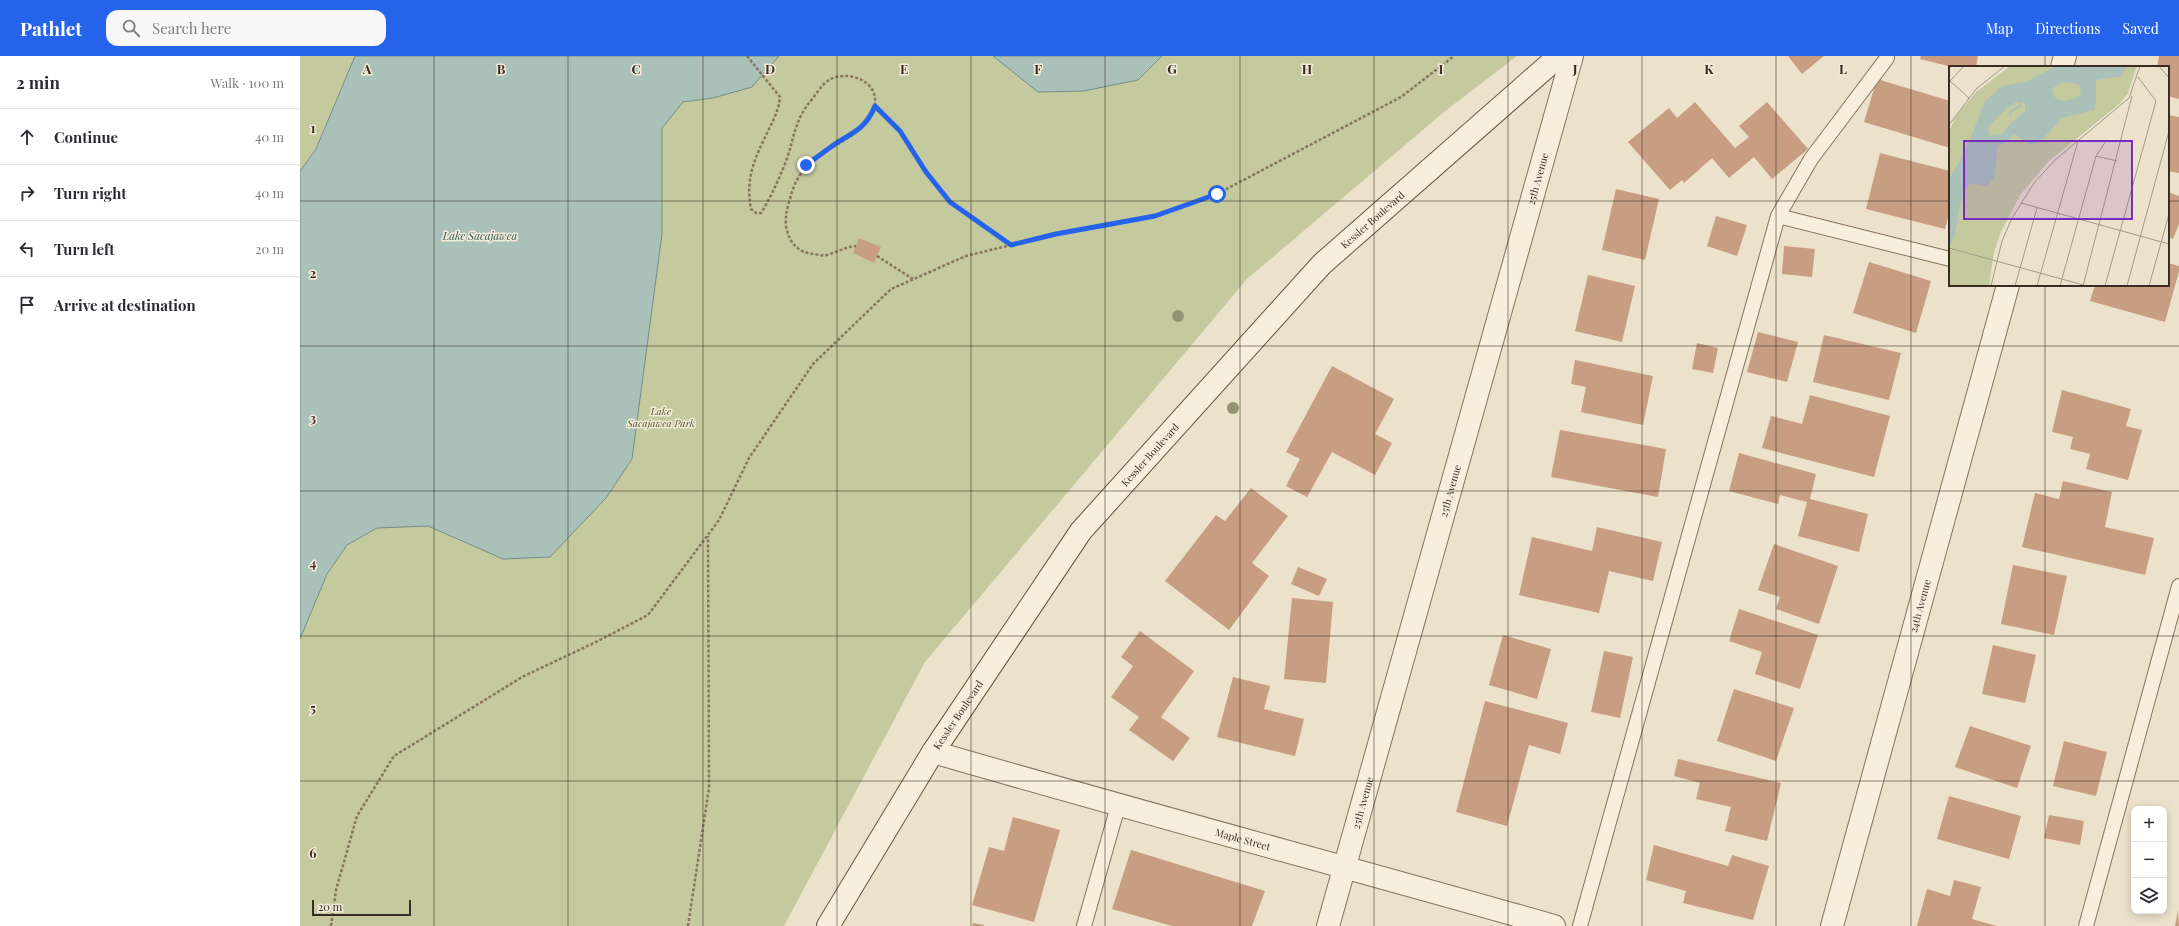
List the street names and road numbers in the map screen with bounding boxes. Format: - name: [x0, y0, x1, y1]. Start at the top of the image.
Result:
- street label: 25th Avenue: [1524, 151, 1552, 207]
- street label: Kessler Boulevard: [1338, 188, 1407, 252]
- street label: Kessler Boulevard: [1118, 420, 1182, 489]
- street label: 25th Avenue: [1436, 463, 1464, 518]
- street label: 24th Avenue: [1906, 578, 1934, 634]
- street label: Kessler Boulevard: [930, 677, 986, 752]
- street label: 25th Avenue: [1349, 775, 1377, 830]
- street label: Maple Street: [1214, 825, 1273, 854]

